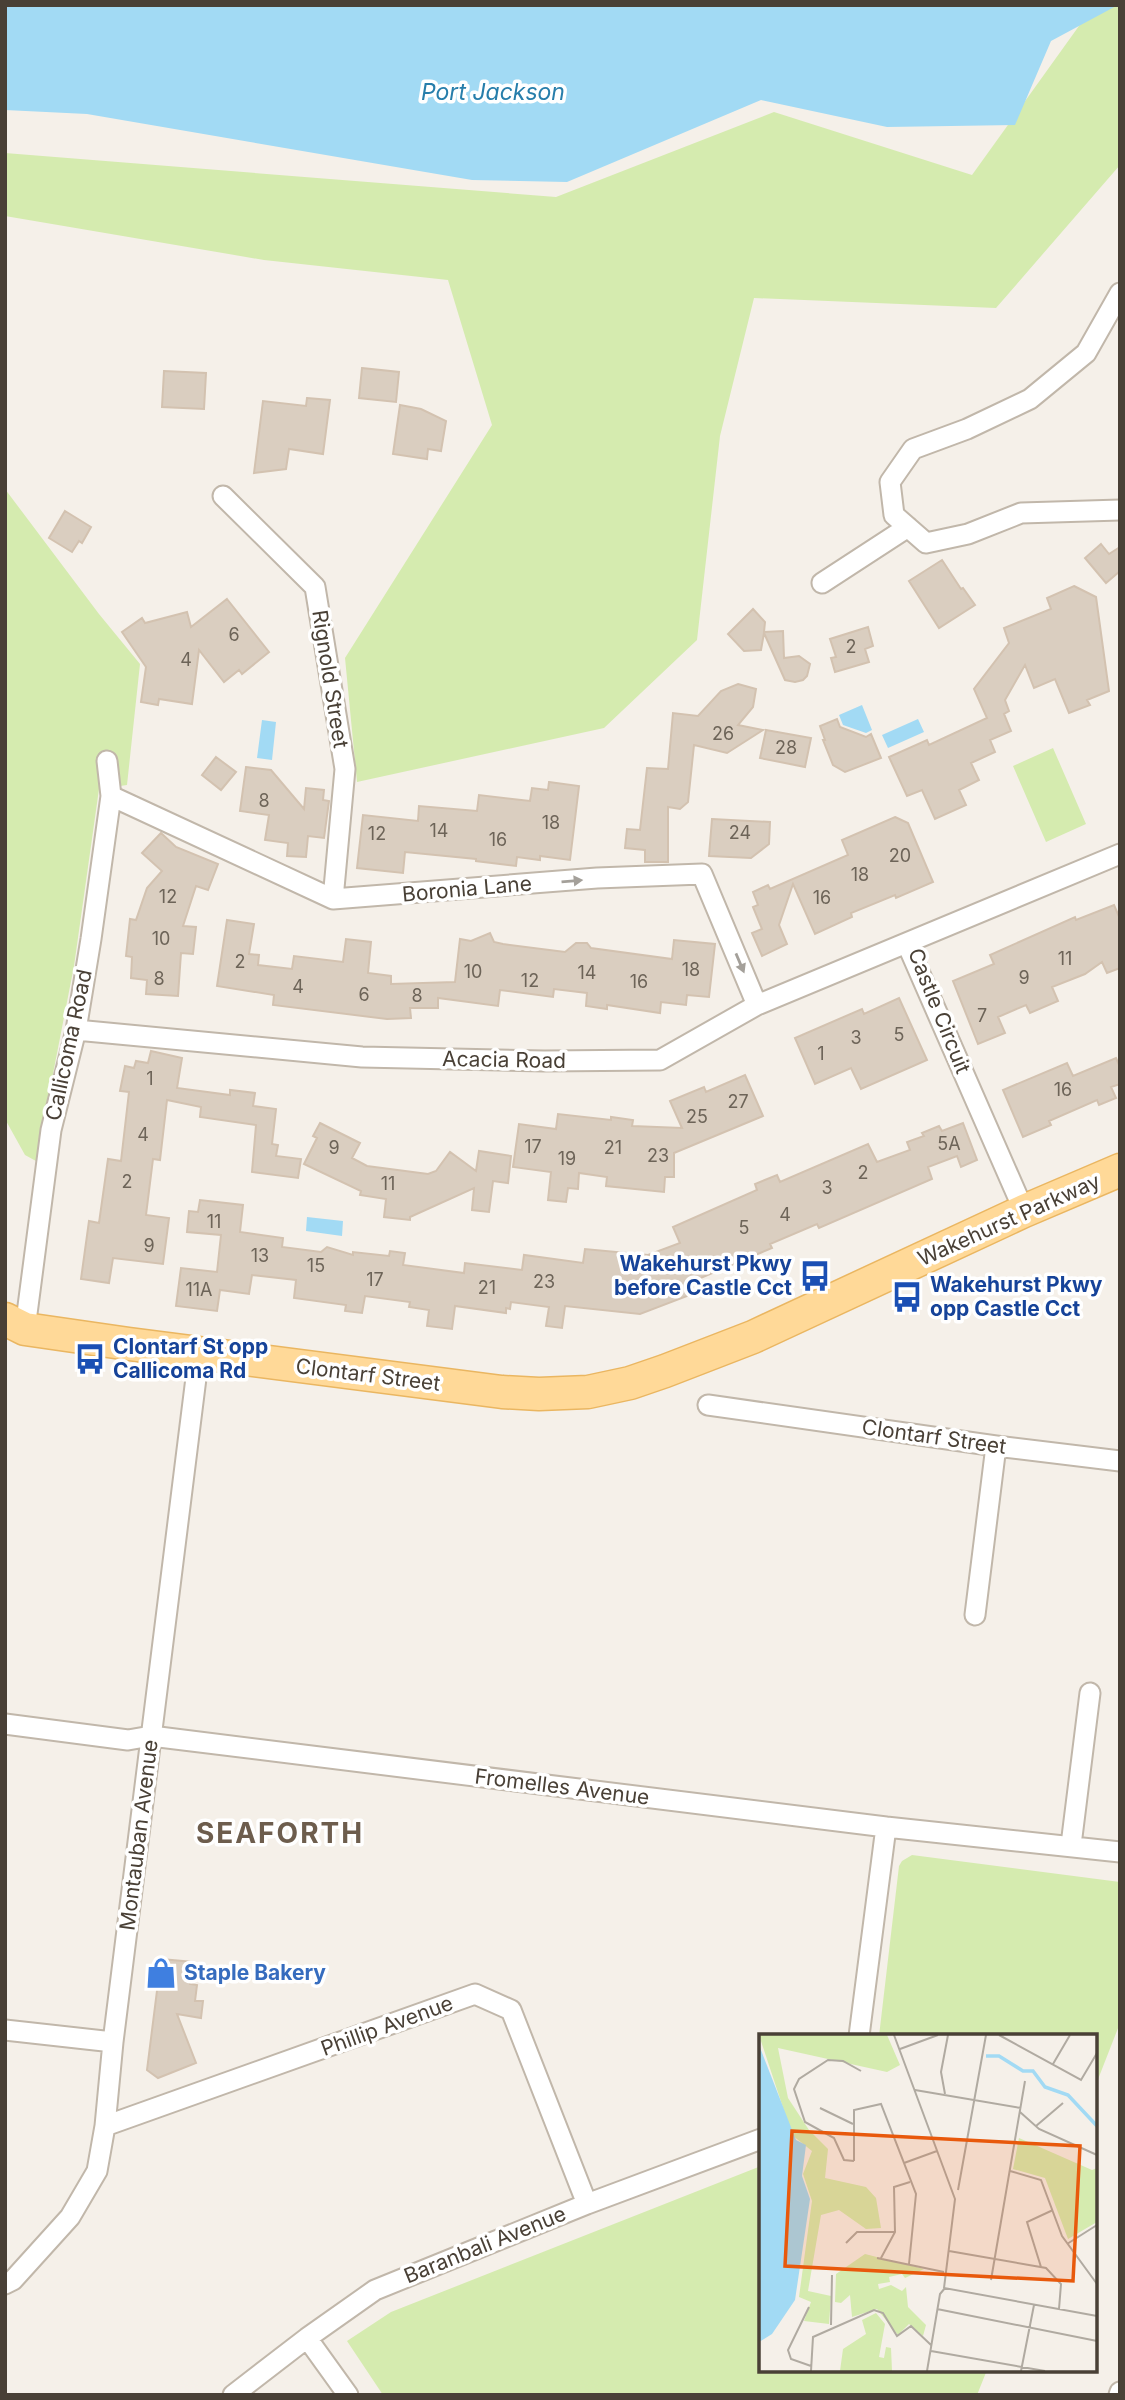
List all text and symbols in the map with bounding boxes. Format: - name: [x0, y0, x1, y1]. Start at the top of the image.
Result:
- water label: Port Jackson: [421, 78, 565, 106]
- street label: Rignold Street: [307, 608, 354, 750]
- house number: 6: [228, 624, 240, 645]
- house number: 2: [846, 636, 856, 657]
- house number: 4: [180, 649, 192, 670]
- house number: 26: [712, 723, 734, 744]
- house number: 28: [775, 737, 797, 758]
- house number: 8: [258, 790, 270, 811]
- house number: 18: [542, 812, 560, 833]
- house number: 14: [430, 820, 448, 841]
- house number: 24: [729, 822, 751, 843]
- house number: 12: [368, 823, 386, 844]
- house number: 16: [489, 829, 507, 850]
- house number: 20: [889, 845, 911, 866]
- house number: 18: [851, 864, 869, 885]
- street label: Boronia Lane: [401, 870, 533, 907]
- one-way arrow: [561, 875, 583, 886]
- house number: 12: [159, 886, 177, 907]
- house number: 16: [813, 887, 831, 908]
- house number: 10: [152, 928, 170, 949]
- street label: Castle Circuit: [903, 945, 976, 1077]
- house number: 11: [1058, 948, 1072, 969]
- house number: 2: [235, 951, 245, 972]
- one-way arrow: [734, 953, 745, 974]
- house number: 18: [682, 959, 700, 980]
- house number: 10: [464, 961, 482, 982]
- house number: 14: [578, 962, 596, 983]
- street label: Callicoma Road: [40, 967, 97, 1123]
- house number: 9: [1018, 967, 1030, 988]
- house number: 8: [153, 968, 165, 989]
- house number: 12: [521, 970, 539, 991]
- house number: 16: [630, 971, 648, 992]
- house number: 4: [292, 976, 304, 997]
- house number: 6: [358, 984, 370, 1005]
- house number: 8: [411, 985, 423, 1006]
- house number: 7: [977, 1005, 987, 1026]
- house number: 5: [894, 1024, 904, 1045]
- house number: 3: [850, 1027, 862, 1048]
- house number: 1: [817, 1043, 825, 1064]
- street label: Acacia Road: [442, 1046, 566, 1073]
- house number: 1: [146, 1068, 154, 1089]
- house number: 16: [1054, 1079, 1072, 1100]
- house number: 27: [727, 1091, 749, 1112]
- house number: 25: [686, 1106, 708, 1127]
- house number: 4: [137, 1124, 149, 1145]
- house number: 5A: [937, 1133, 961, 1154]
- house number: 17: [524, 1136, 542, 1157]
- house number: 9: [328, 1137, 340, 1158]
- house number: 21: [604, 1137, 622, 1158]
- house number: 23: [647, 1145, 669, 1166]
- house number: 19: [558, 1148, 576, 1169]
- house number: 2: [858, 1162, 868, 1183]
- street label: Wakehurst Parkway: [914, 1168, 1104, 1271]
- house number: 2: [122, 1171, 132, 1192]
- house number: 11: [381, 1173, 395, 1194]
- house number: 3: [821, 1177, 833, 1198]
- house number: 4: [779, 1204, 791, 1225]
- house number: 11: [207, 1211, 221, 1232]
- house number: 5: [739, 1217, 749, 1238]
- house number: 9: [143, 1235, 155, 1256]
- house number: 13: [251, 1245, 269, 1266]
- place label: Wakehurst Pkwy before Castle Cct: [614, 1251, 792, 1300]
- house number: 15: [307, 1255, 325, 1276]
- bus stop icon: Wakehurst Pkwy before Castle Cct: [798, 1259, 832, 1293]
- house number: 17: [366, 1269, 384, 1290]
- house number: 23: [533, 1271, 555, 1292]
- place label: Wakehurst Pkwy opp Castle Cct: [930, 1272, 1103, 1321]
- house number: 21: [478, 1277, 496, 1298]
- house number: 11A: [185, 1279, 213, 1300]
- bus stop icon: Wakehurst Pkwy opp Castle Cct: [890, 1280, 924, 1314]
- place label: Clontarf St opp Callicoma Rd: [113, 1334, 268, 1383]
- bus stop icon: Clontarf St opp Callicoma Rd: [73, 1342, 107, 1376]
- street label: Clontarf Street: [294, 1353, 442, 1396]
- street label: Clontarf Street: [860, 1414, 1008, 1459]
- street label: Montauban Avenue: [114, 1738, 163, 1932]
- street label: Fromelles Avenue: [473, 1763, 651, 1810]
- district label: SEAFORTH: [196, 1816, 364, 1850]
- shop icon: Staple Bakery: [144, 1956, 178, 1990]
- place label: Staple Bakery: [184, 1960, 326, 1985]
- street label: Phillip Avenue: [317, 1990, 456, 2061]
- inset map: [759, 2034, 1097, 2372]
- street label: Baranbali Avenue: [400, 2201, 569, 2288]

